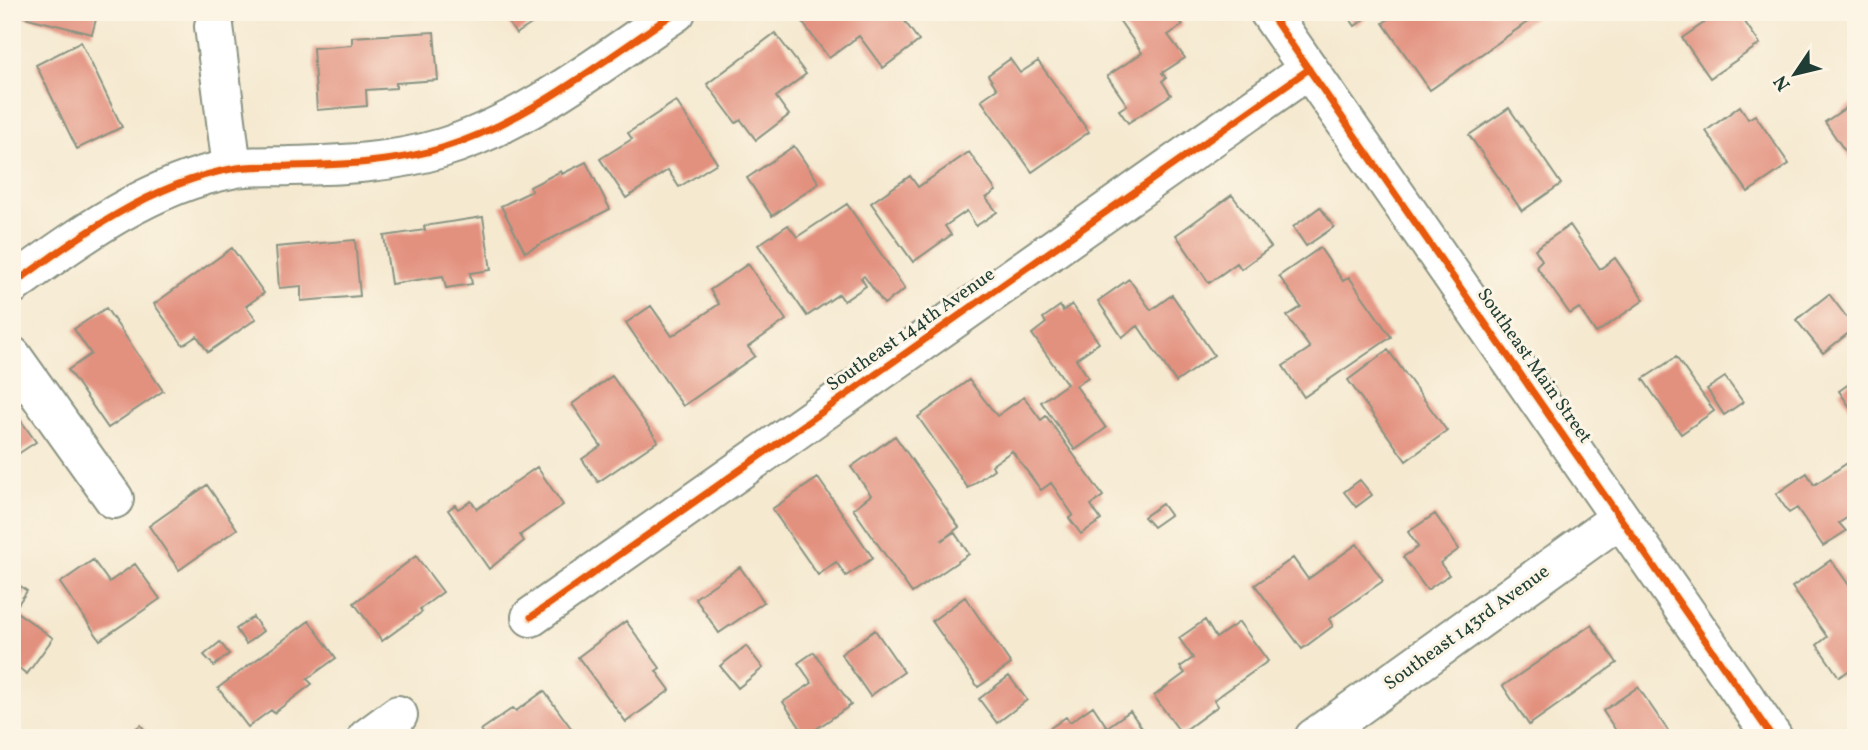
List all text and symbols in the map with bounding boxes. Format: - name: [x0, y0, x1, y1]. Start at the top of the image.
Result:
- north arrow: [1759, 38, 1829, 108]
- text: N: [1768, 69, 1797, 96]
- street label: Southeast 144th Avenue: [821, 262, 1001, 398]
- street label: Southeast Main Street: [1471, 283, 1598, 449]
- street label: Southeast 143rd Avenue: [1379, 559, 1555, 697]

